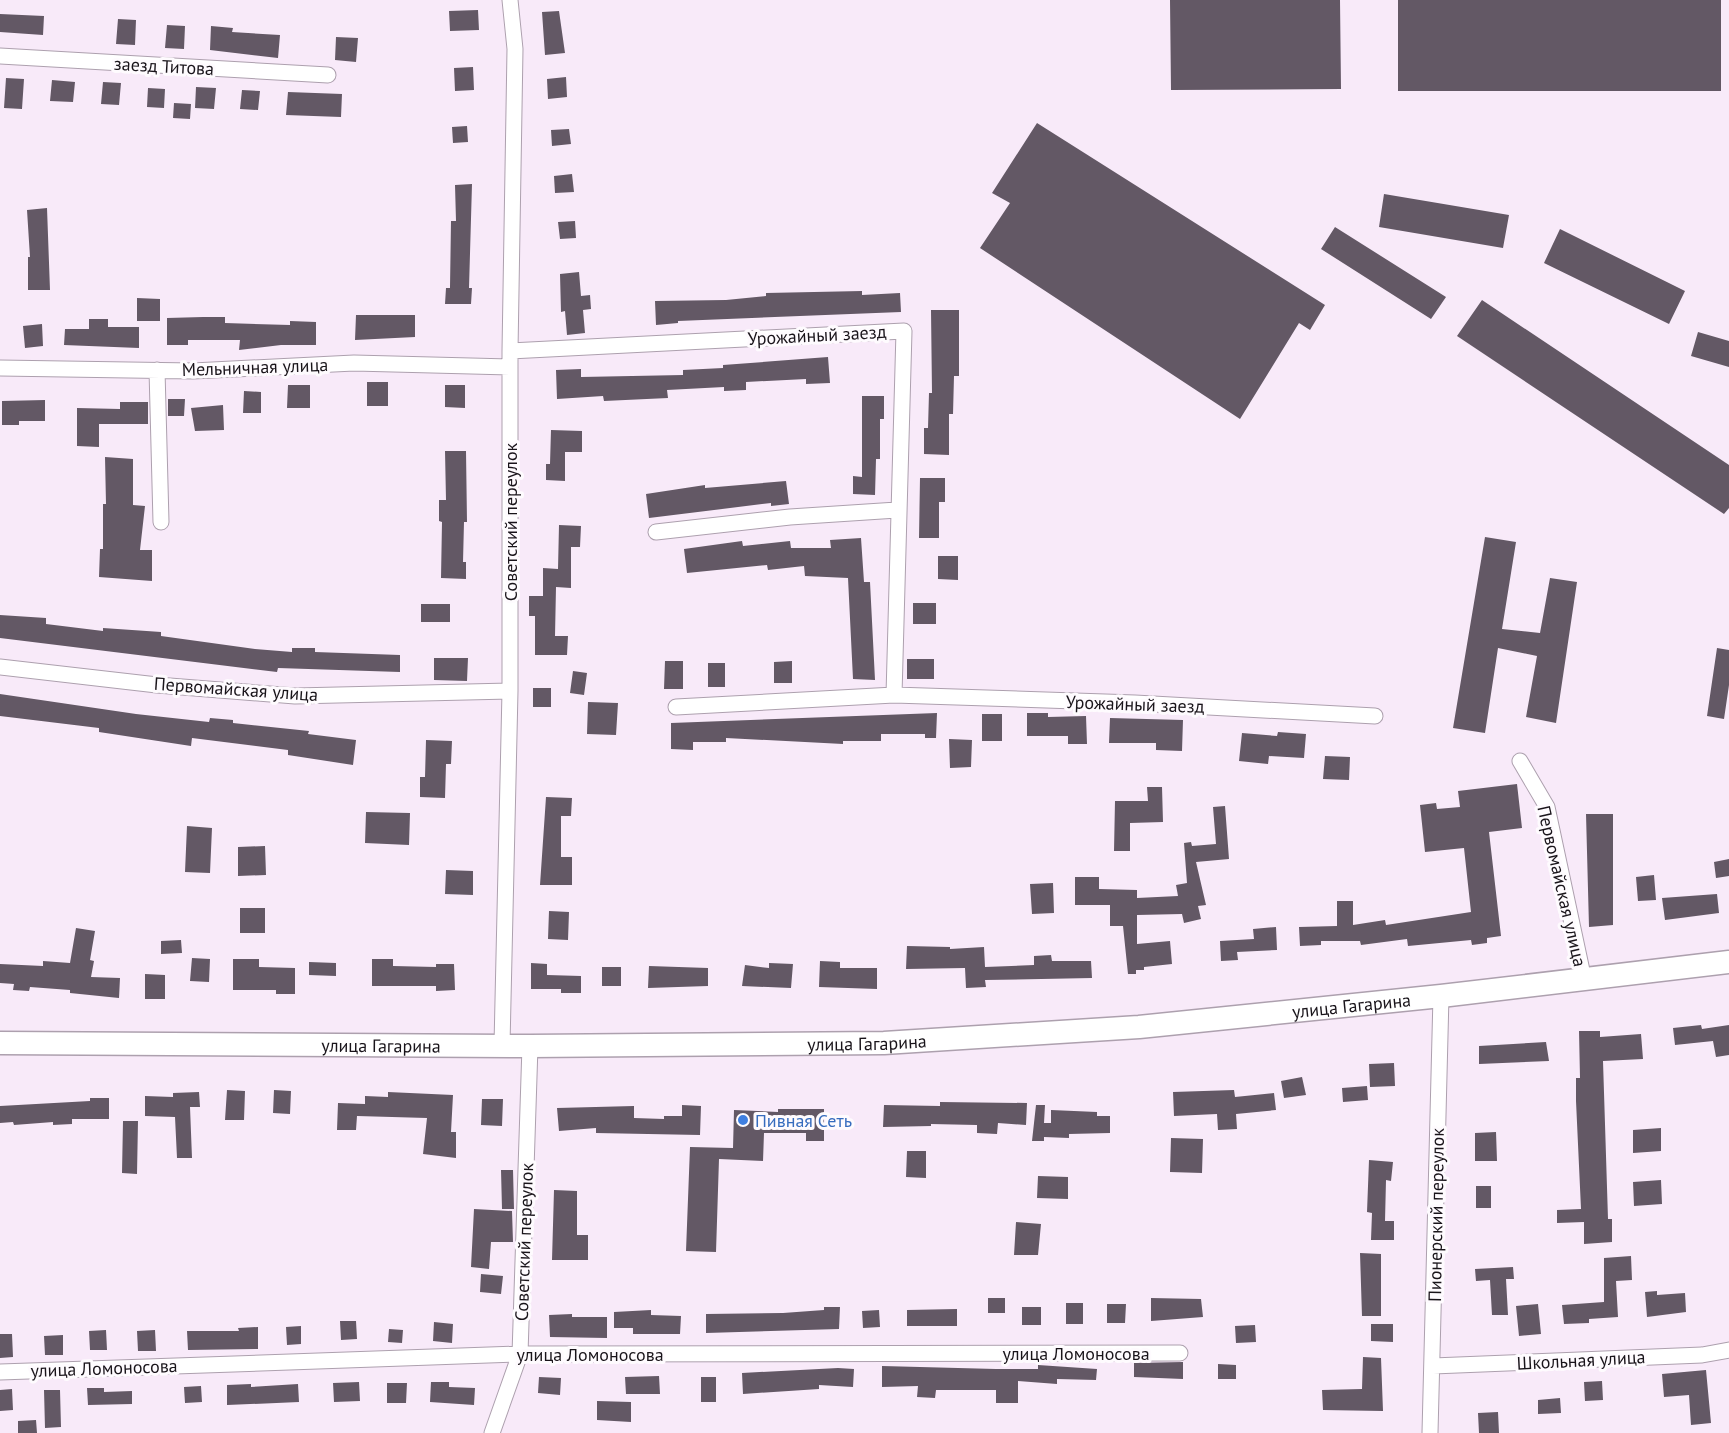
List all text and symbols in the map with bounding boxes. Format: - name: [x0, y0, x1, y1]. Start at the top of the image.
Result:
- street label: заезд Титова: [113, 52, 215, 80]
- street label: Урожайный заезд: [747, 320, 887, 350]
- street label: Мельничная улица: [181, 353, 329, 381]
- street label: Советский переулок: [499, 442, 522, 601]
- street label: Первомайская улица: [153, 672, 319, 706]
- street label: Урожайный заезд: [1065, 690, 1205, 718]
- street label: Первомайская улица: [1532, 803, 1592, 969]
- street label: улица Гагарина: [1291, 988, 1412, 1023]
- street label: улица Гагарина: [807, 1029, 927, 1055]
- street label: улица Гагарина: [321, 1033, 441, 1057]
- place label: Пивная Сеть: [755, 1109, 852, 1132]
- marker: Пивная Сеть: [736, 1113, 750, 1127]
- street label: Пионерский переулок: [1423, 1127, 1449, 1302]
- street label: Советский переулок: [510, 1162, 538, 1321]
- street label: улица Ломоносова: [1002, 1342, 1150, 1365]
- street label: улица Ломоносова: [516, 1343, 664, 1366]
- street label: Школьная улица: [1516, 1345, 1646, 1375]
- street label: улица Ломоносова: [30, 1354, 178, 1382]

